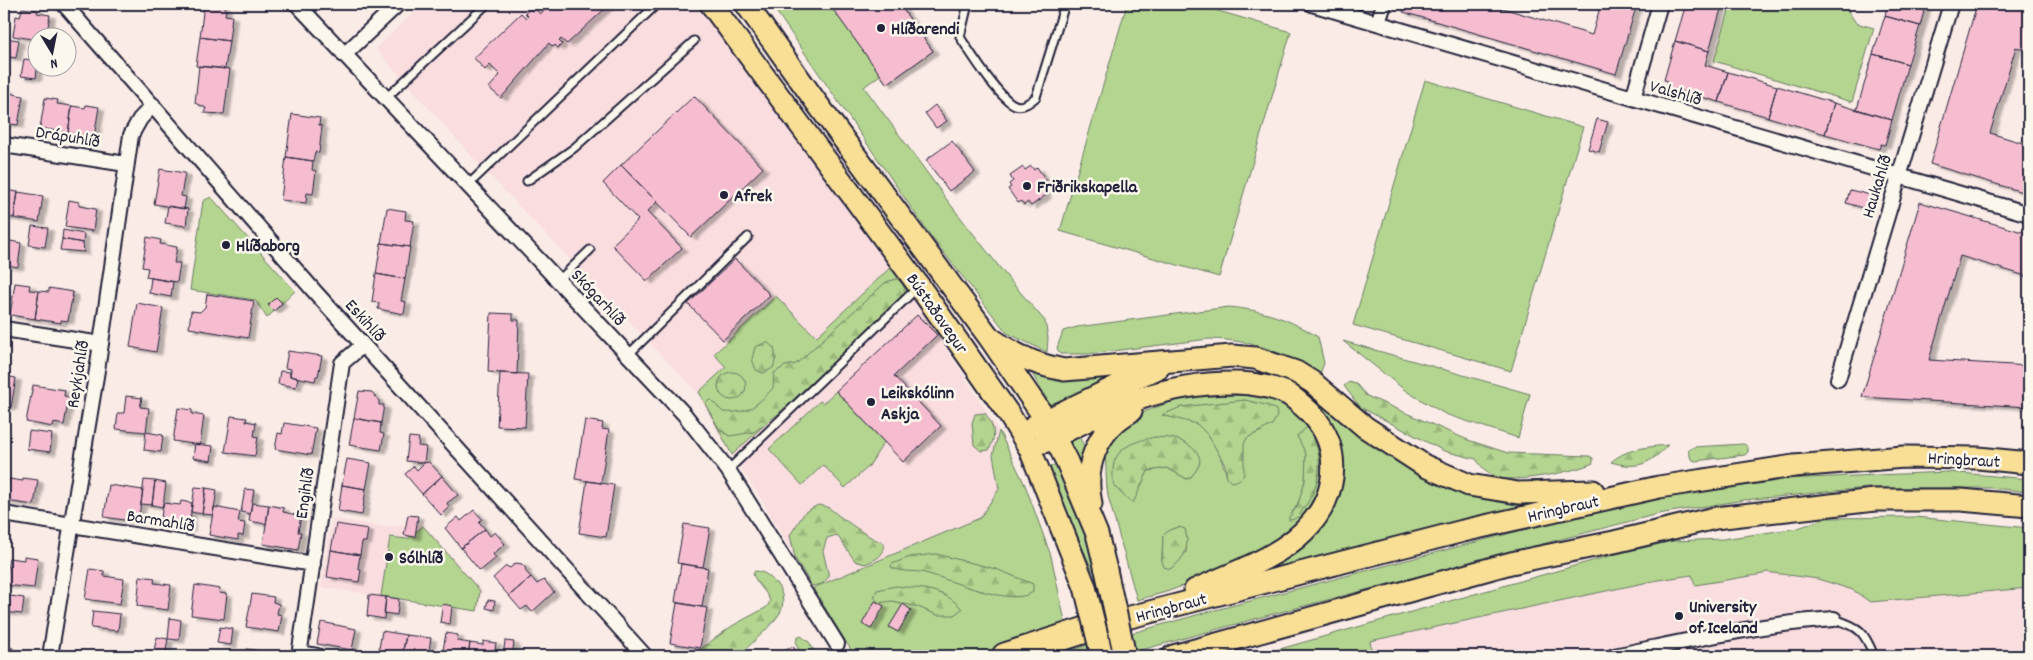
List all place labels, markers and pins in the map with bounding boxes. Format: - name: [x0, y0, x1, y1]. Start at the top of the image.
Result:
- place label: Hlíðarendi: [891, 18, 960, 43]
- marker: Hlíðarendi: [875, 22, 887, 34]
- place label: Friðrikskapella: [1037, 176, 1138, 201]
- marker: Friðrikskapella: [1021, 180, 1033, 192]
- place label: Afrek: [734, 185, 773, 210]
- marker: Afrek: [718, 189, 730, 201]
- place label: Hlíðaborg: [236, 235, 300, 260]
- marker: Hlíðaborg: [220, 239, 232, 251]
- place label: Leikskólinn Askja: [881, 382, 954, 428]
- marker: Leikskólinn Askja: [865, 396, 877, 408]
- place label: Sólhlíð: [399, 547, 443, 572]
- marker: Sólhlíð: [383, 551, 395, 563]
- place label: University of Iceland: [1689, 596, 1758, 642]
- marker: University of Iceland: [1673, 610, 1685, 622]

